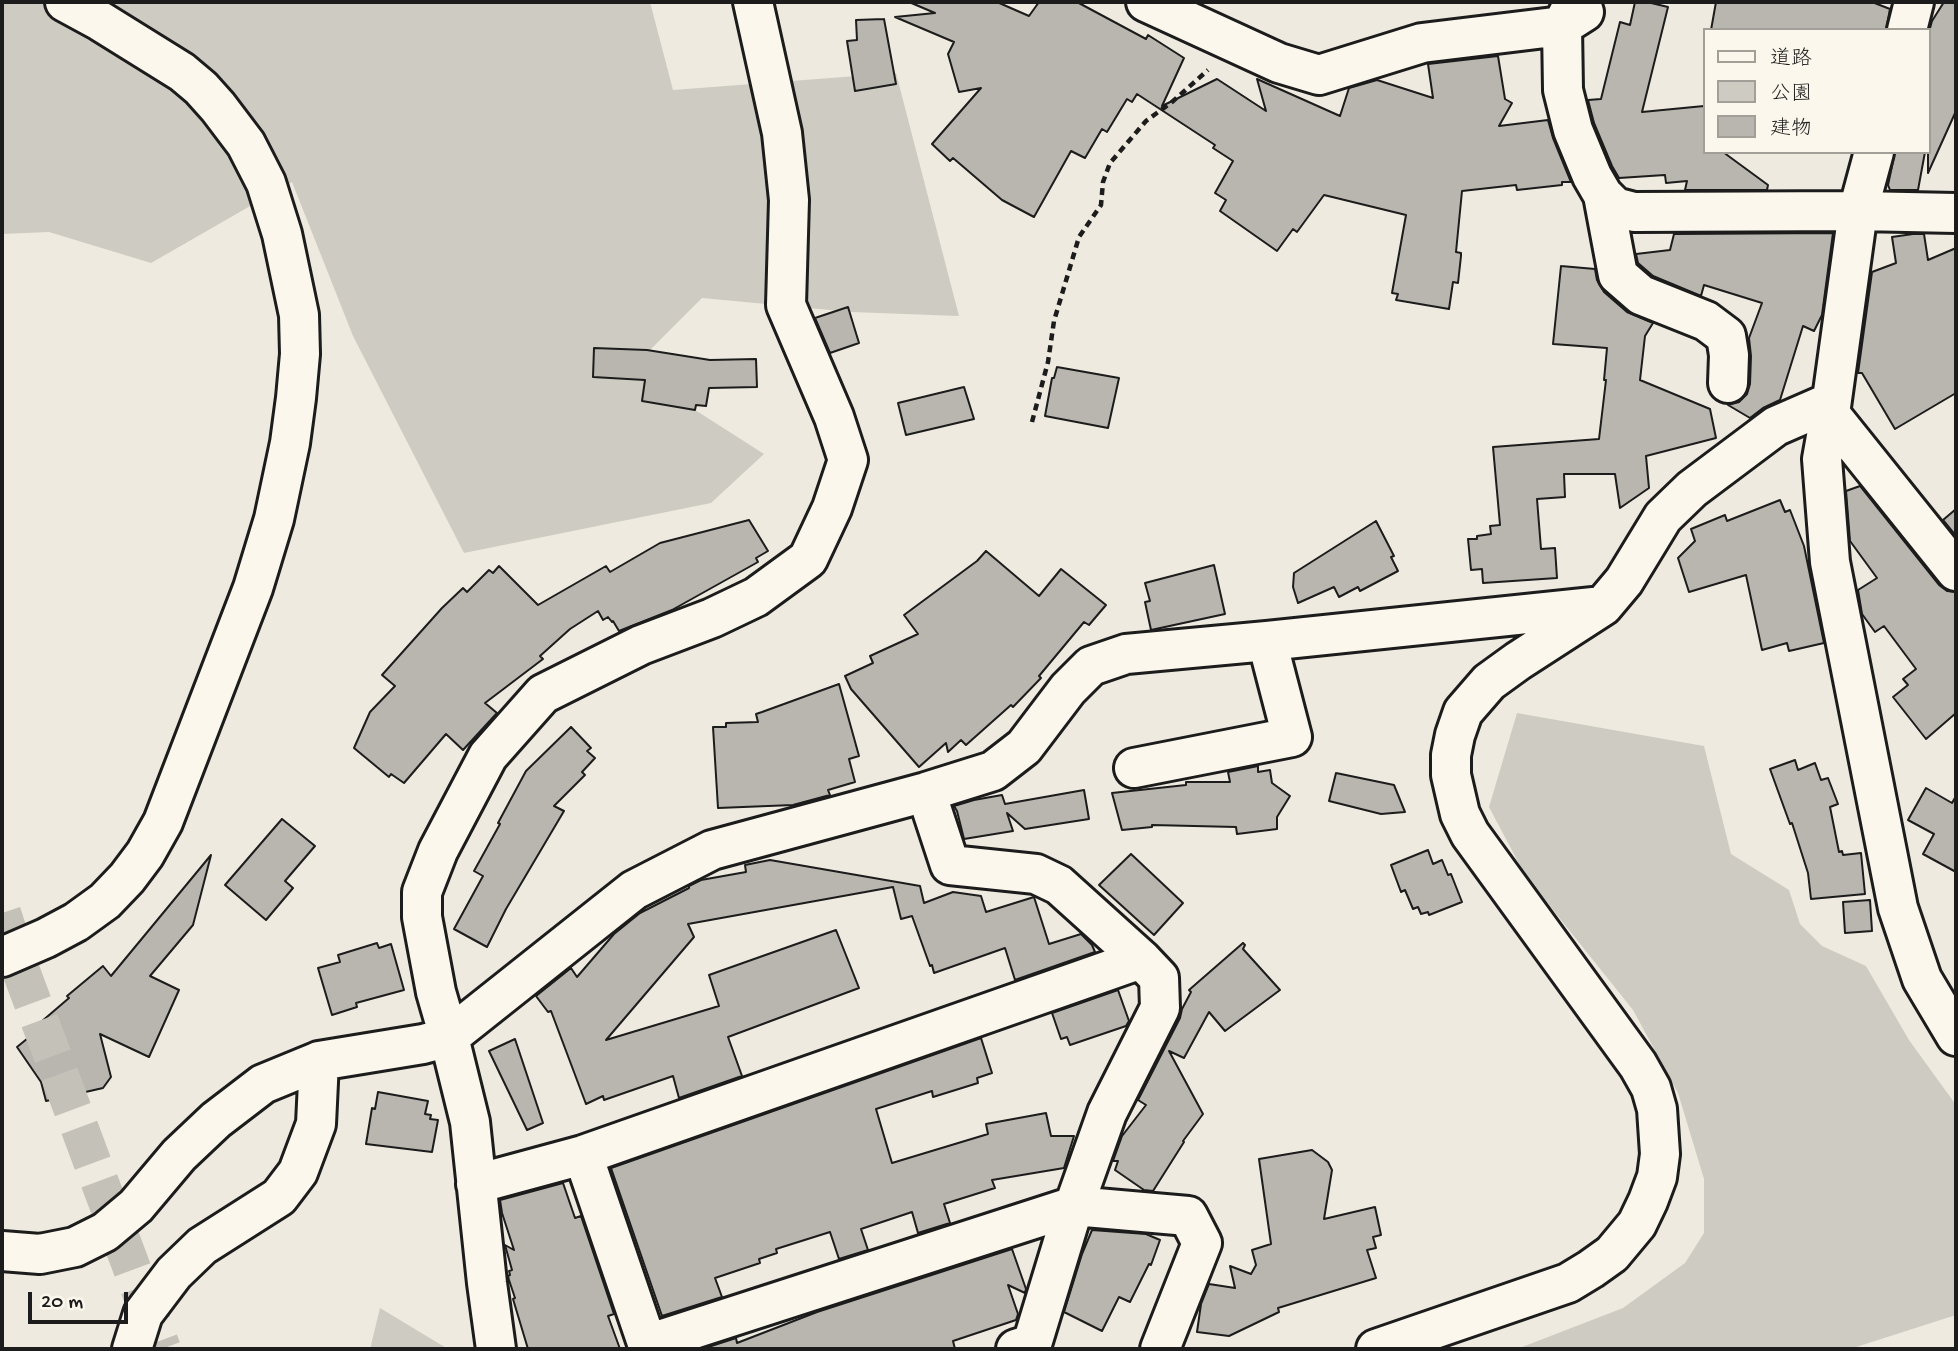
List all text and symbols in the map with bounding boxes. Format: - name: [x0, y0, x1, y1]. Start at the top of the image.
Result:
- legend: [1702, 28, 1930, 154]
- text: 道路: [1770, 48, 1812, 73]
- text: 公園: [1770, 83, 1812, 108]
- text: 建物: [1770, 118, 1812, 143]
- scale bar: [32, 1278, 131, 1322]
- text: 20 m: [41, 1291, 83, 1316]

